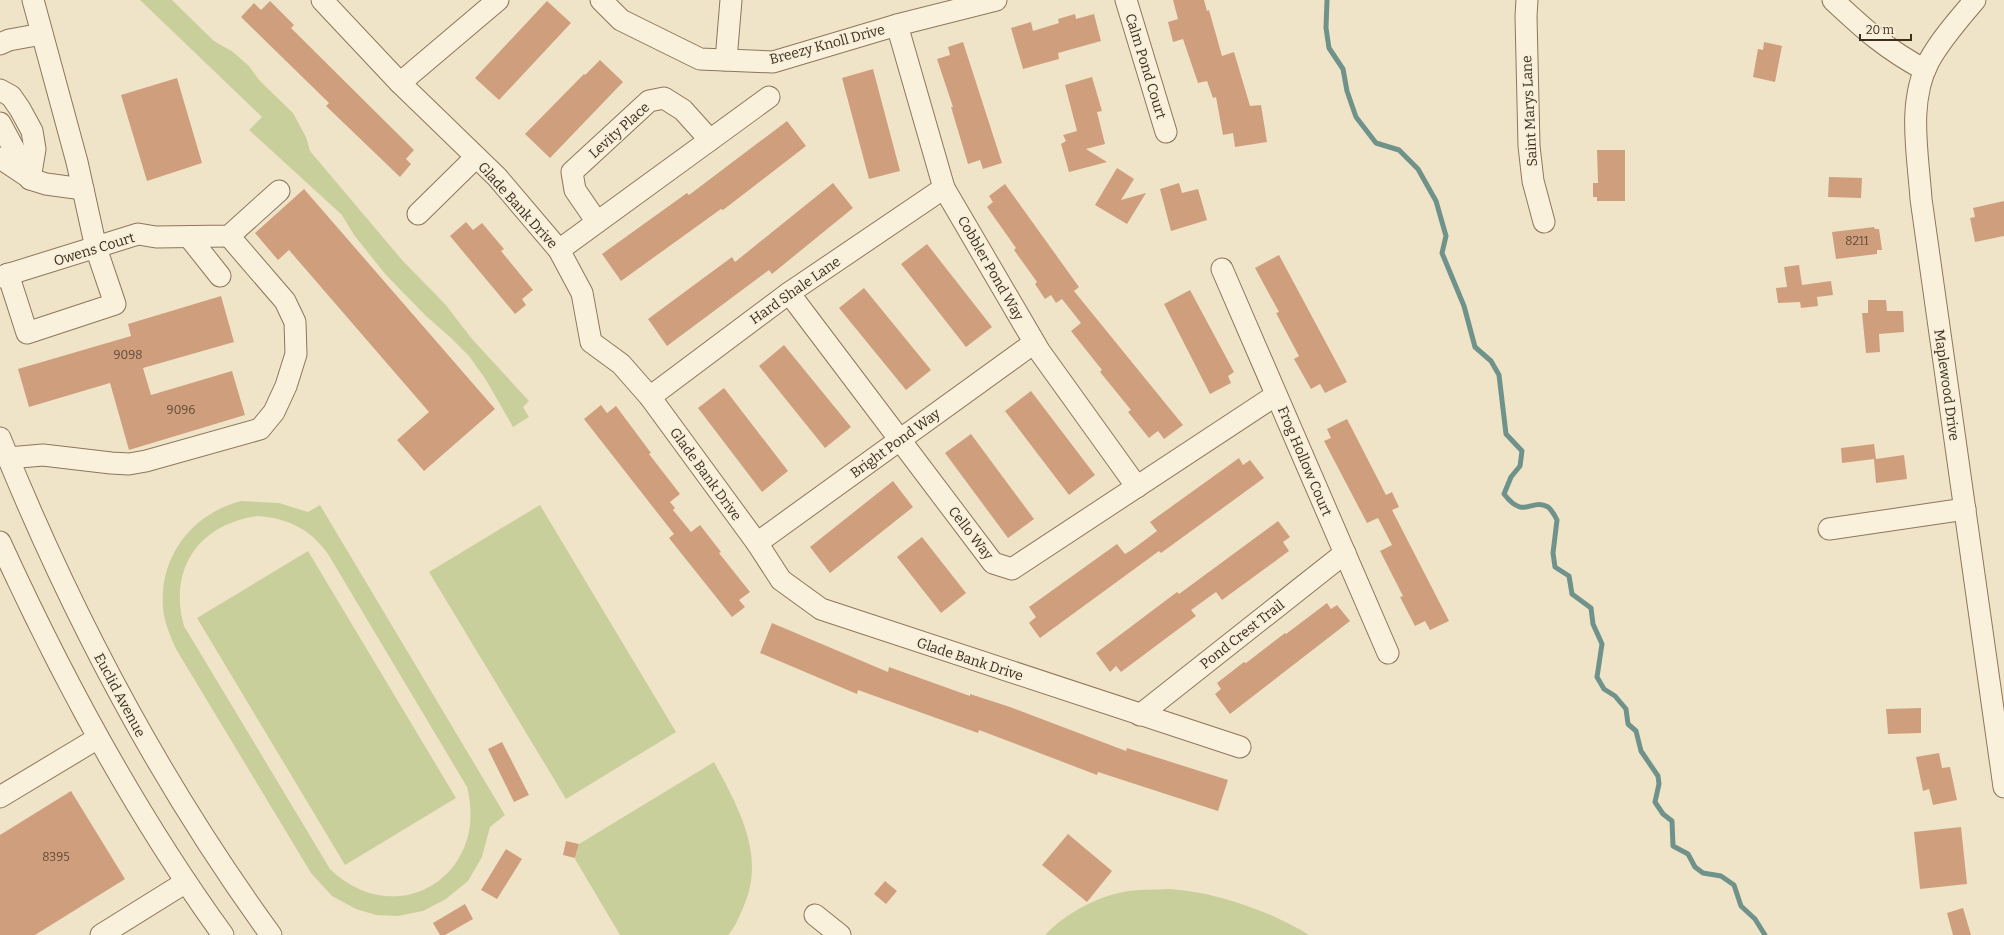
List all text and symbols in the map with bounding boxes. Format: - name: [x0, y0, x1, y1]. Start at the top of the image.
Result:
- street label: Calm Pond Court: [1121, 11, 1170, 121]
- scale bar: [1860, 16, 1911, 42]
- street label: Breezy Knoll Drive: [768, 21, 887, 68]
- text: 20 m: [1866, 23, 1895, 37]
- street label: Saint Marys Lane: [1518, 55, 1541, 167]
- street label: Levity Place: [585, 99, 653, 162]
- street label: Glade Bank Drive: [474, 158, 561, 252]
- street label: Cobbler Pond Way: [954, 213, 1028, 324]
- street label: Owens Court: [52, 229, 137, 270]
- house number: 8211: [1845, 234, 1869, 248]
- street label: Hard Shale Lane: [747, 253, 844, 328]
- street label: Maplewood Drive: [1930, 328, 1963, 442]
- house number: 9098: [114, 348, 142, 362]
- house number: 9096: [167, 403, 195, 417]
- street label: Frog Hollow Court: [1274, 404, 1335, 519]
- street label: Bright Pond Way: [847, 405, 944, 482]
- street label: Glade Bank Drive: [666, 424, 745, 524]
- street label: Cello Way: [945, 503, 997, 564]
- street label: Pond Crest Trail: [1197, 596, 1288, 673]
- street label: Glade Bank Drive: [914, 634, 1025, 685]
- street label: Euclid Avenue: [90, 650, 149, 740]
- house number: 8395: [42, 850, 70, 864]

